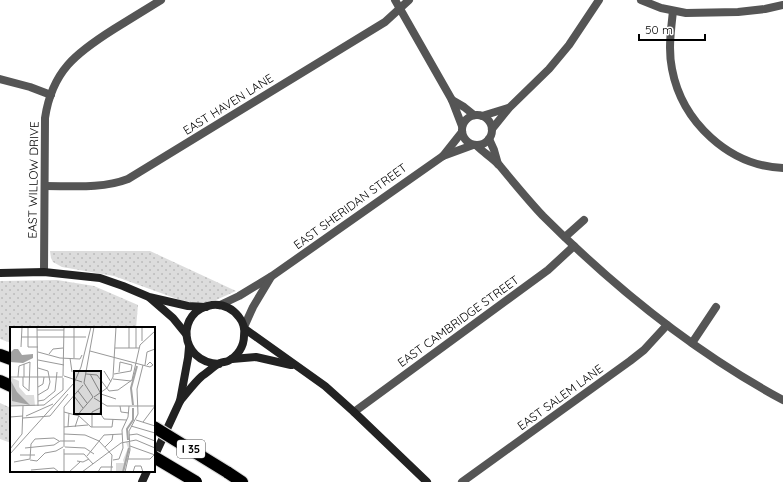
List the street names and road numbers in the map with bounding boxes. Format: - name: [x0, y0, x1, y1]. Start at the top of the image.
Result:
- street label: EAST HAVEN LANE: [180, 70, 276, 138]
- street label: EAST WILLOW DRIVE: [24, 121, 42, 239]
- street label: EAST SHERIDAN STREET: [290, 160, 410, 252]
- street label: EAST CAMBRIDGE STREET: [394, 272, 522, 370]
- street label: EAST SALEM LANE: [514, 361, 606, 433]
- road number: I 35: [177, 440, 205, 458]

